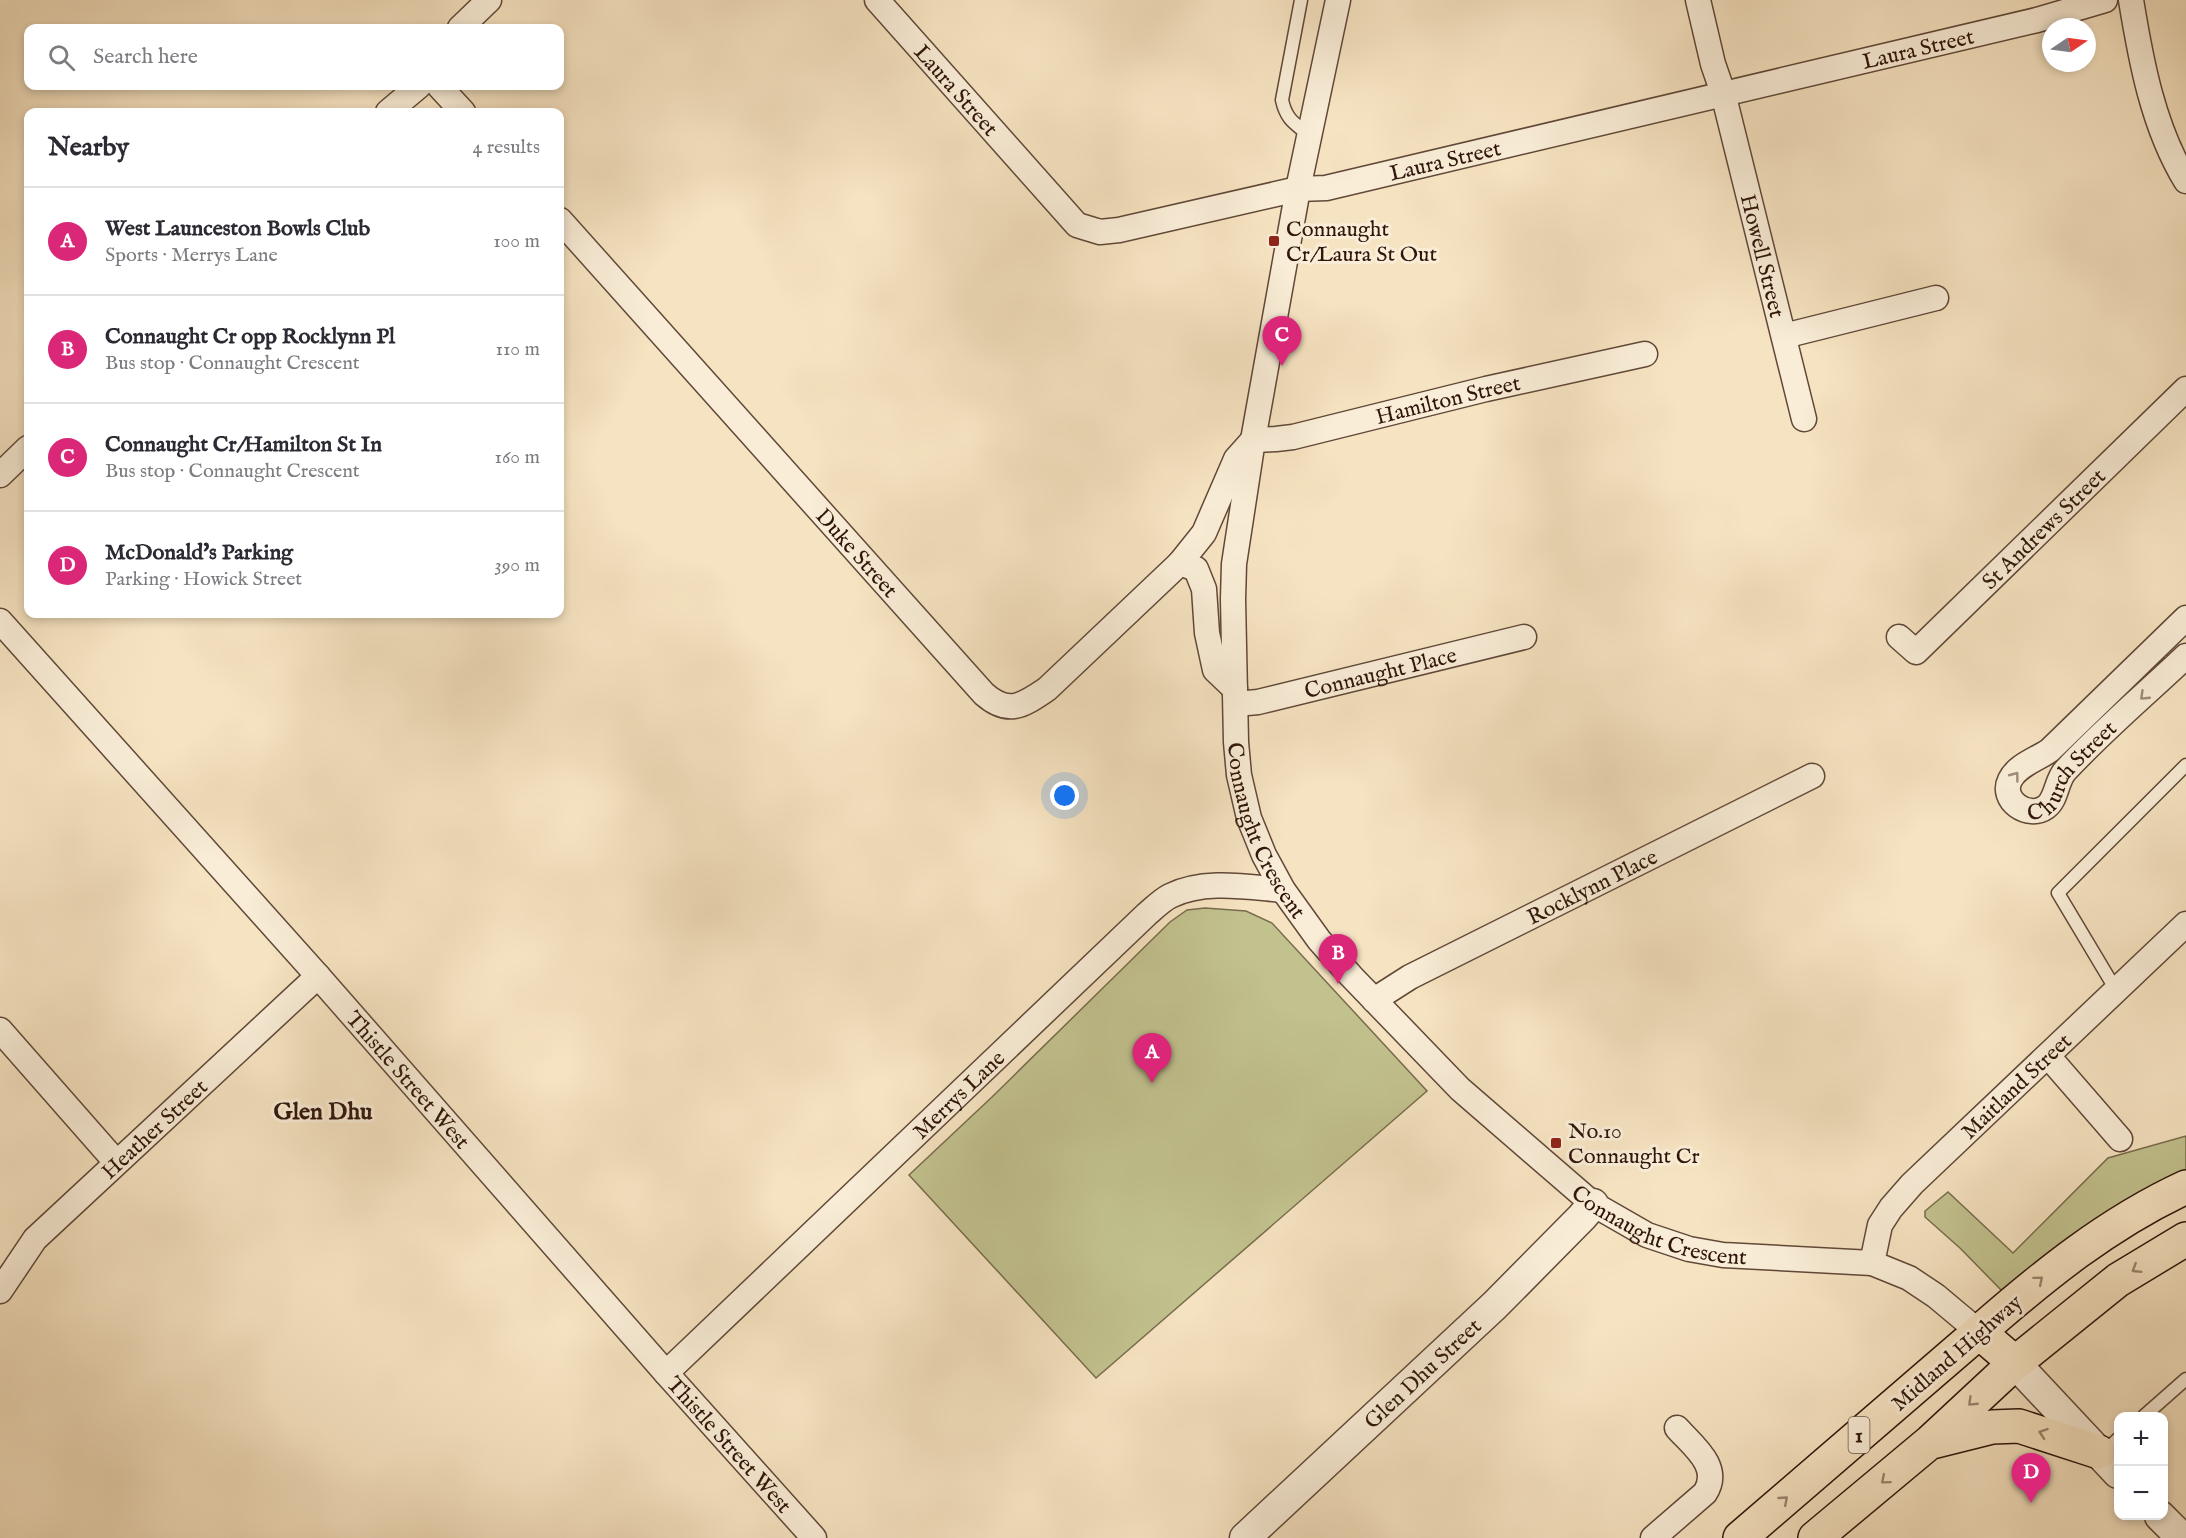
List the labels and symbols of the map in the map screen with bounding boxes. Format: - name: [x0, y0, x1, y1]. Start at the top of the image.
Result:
- north arrow: [2042, 18, 2096, 72]
- street label: Laura Street: [1860, 23, 1977, 77]
- street label: Laura Street: [907, 39, 1004, 143]
- street label: Laura Street: [1387, 135, 1504, 189]
- street label: Howell Street: [1733, 191, 1790, 321]
- place label: Connaught Cr/Laura St Out: [1286, 216, 1437, 269]
- marker: Connaught Cr/Laura St Out: [1267, 234, 1281, 248]
- pin: C: [1262, 316, 1302, 366]
- street label: Hamilton Street: [1373, 370, 1523, 432]
- street label: St Andrews Street: [1977, 463, 2112, 596]
- street label: Duke Street: [809, 503, 903, 605]
- street label: Connaught Place: [1302, 642, 1460, 706]
- one-way arrow: [2140, 689, 2151, 700]
- street label: Church Street: [2026, 715, 2123, 828]
- street label: Connaught Crescent: [1220, 741, 1311, 925]
- one-way arrow: [2008, 772, 2019, 783]
- your location: [1050, 781, 1079, 810]
- street label: Rocklynn Place: [1523, 844, 1663, 932]
- pin: B: [1318, 934, 1358, 984]
- street label: Thistle Street West: [339, 1006, 475, 1156]
- street label: Maitland Street: [1956, 1028, 2079, 1146]
- pin: A: [1132, 1034, 1172, 1083]
- street label: Merrys Lane: [908, 1045, 1012, 1146]
- street label: Heather Street: [96, 1073, 215, 1186]
- district label: Glen Dhu: [274, 1097, 373, 1128]
- place label: No.10 Connaught Cr: [1568, 1118, 1700, 1171]
- marker: No.10 Connaught Cr: [1549, 1136, 1563, 1150]
- street label: Connaught Crescent: [1565, 1180, 1748, 1272]
- one-way arrow: [2132, 1261, 2142, 1273]
- one-way arrow: [2032, 1277, 2043, 1288]
- street label: Midland Highway: [1886, 1289, 2029, 1418]
- street label: Glen Dhu Street: [1359, 1313, 1488, 1436]
- street label: Thistle Street West: [660, 1371, 797, 1520]
- one-way arrow: [1968, 1395, 1978, 1406]
- road number: 1: [1848, 1417, 1870, 1453]
- one-way arrow: [2038, 1428, 2049, 1441]
- pin: D: [2012, 1454, 2050, 1503]
- one-way arrow: [1881, 1472, 1892, 1483]
- one-way arrow: [1777, 1496, 1788, 1507]

